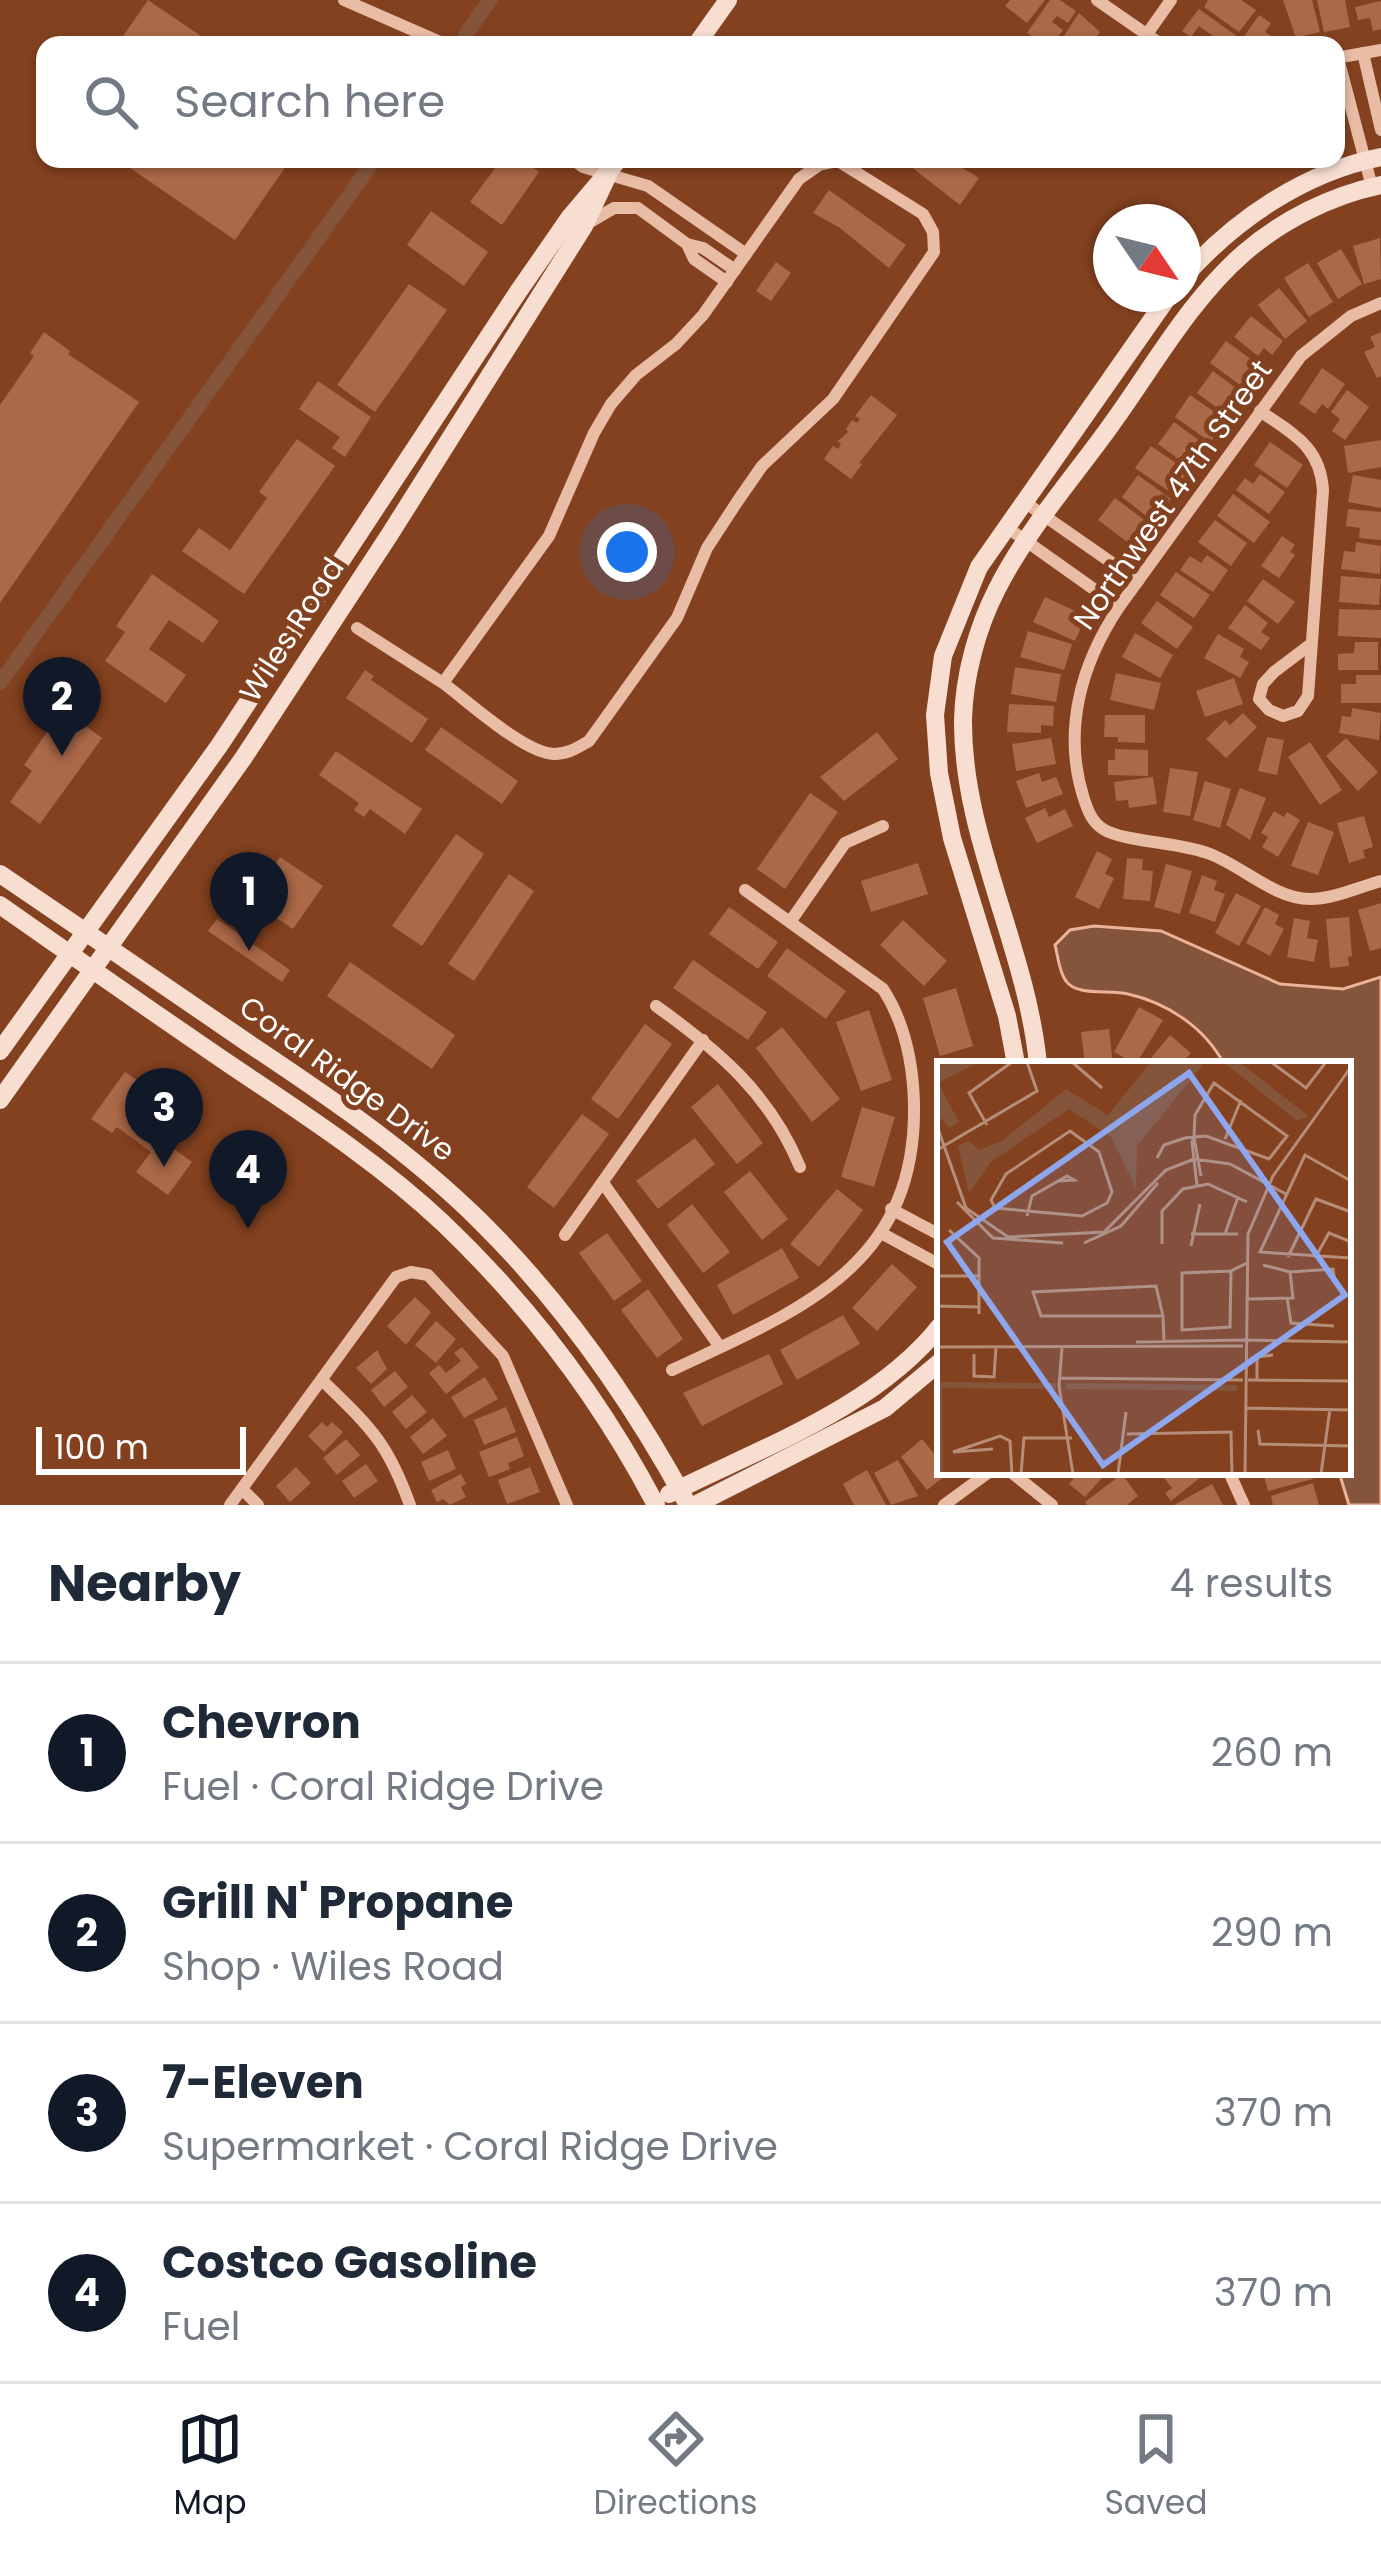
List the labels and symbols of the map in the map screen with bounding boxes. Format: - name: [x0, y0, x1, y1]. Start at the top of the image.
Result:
- north arrow: [1093, 204, 1201, 312]
- street label: Northwest 47th Street: [1063, 351, 1282, 638]
- your location: [597, 522, 657, 582]
- street label: Wiles Road: [229, 549, 354, 710]
- pin: 2: [23, 657, 101, 756]
- pin: 1: [210, 852, 288, 951]
- street label: Coral Ridge Drive: [231, 986, 464, 1172]
- inset map: [937, 1061, 1351, 1475]
- pin: 3: [125, 1068, 203, 1167]
- pin: 4: [209, 1130, 287, 1229]
- scale bar: [36, 1421, 246, 1474]

